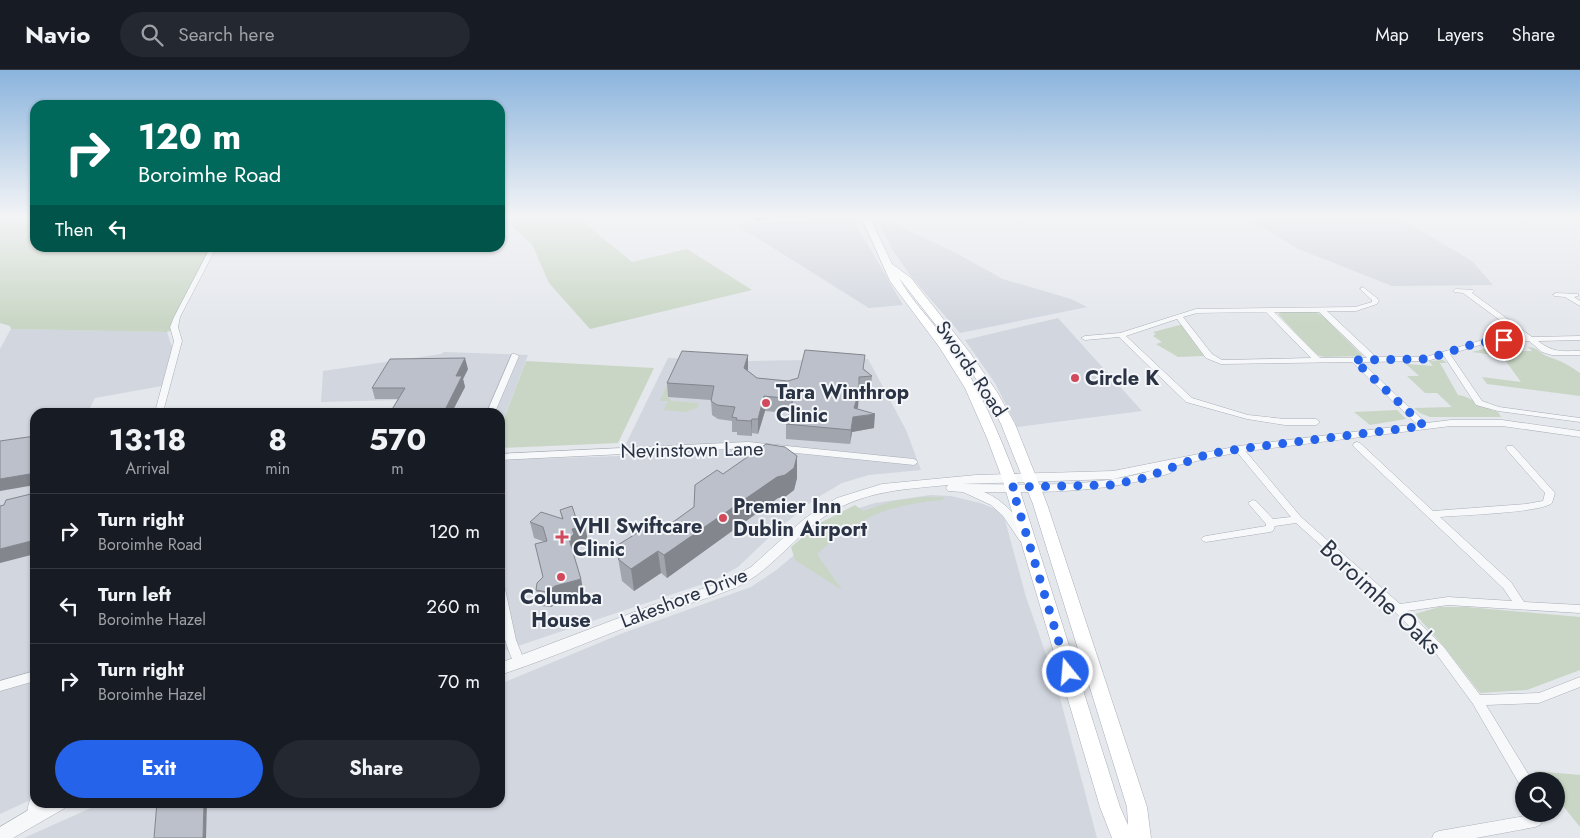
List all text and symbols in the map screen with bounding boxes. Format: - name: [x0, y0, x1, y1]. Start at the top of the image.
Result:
- search box: [120, 12, 470, 57]
- text: Navio: [25, 17, 90, 52]
- icon: search: [138, 21, 166, 49]
- text: Search here: [178, 21, 274, 48]
- text: Map: [1375, 22, 1409, 48]
- text: Layers: [1437, 22, 1484, 48]
- text: Share: [1512, 22, 1555, 48]
- text: 120 m: [138, 112, 241, 162]
- icon: right: [55, 120, 120, 185]
- text: Boroimhe Road: [138, 158, 281, 190]
- icon: left: [104, 215, 132, 243]
- text: Then: [55, 216, 94, 243]
- street label: Swords Road: [928, 315, 1014, 423]
- pin: [1483, 319, 1525, 361]
- icon: arrive: [1490, 326, 1518, 354]
- place label: Circle K: [1085, 364, 1159, 393]
- marker: Circle K: [1069, 372, 1081, 384]
- place label: Tara Winthrop Clinic: [776, 378, 909, 430]
- marker: Tara Winthrop Clinic: [760, 397, 772, 409]
- text: 13:18: [109, 418, 186, 461]
- text: 8: [268, 418, 287, 461]
- text: 570: [369, 418, 426, 461]
- street label: Nevinstown Lane: [620, 434, 764, 466]
- text: Arrival: [126, 457, 170, 480]
- text: min: [265, 457, 290, 480]
- text: m: [391, 457, 404, 480]
- place label: Premier Inn Dublin Airport: [733, 492, 868, 544]
- text: Turn right: [98, 506, 184, 533]
- place label: VHI Swiftcare Clinic: [572, 512, 702, 564]
- marker: Premier Inn Dublin Airport: [717, 512, 729, 524]
- icon: right: [55, 517, 83, 545]
- text: 120 m: [429, 518, 480, 545]
- marker: VHI Swiftcare Clinic: [555, 530, 569, 544]
- street label: Boroimhe Oaks: [1312, 531, 1450, 663]
- text: Boroimhe Road: [98, 533, 202, 556]
- street label: Lakeshore Drive: [616, 560, 752, 636]
- marker: Columba House: [555, 571, 567, 583]
- text: Turn left: [98, 581, 171, 608]
- place label: Columba House: [520, 583, 602, 635]
- icon: left: [55, 592, 83, 620]
- text: 260 m: [426, 593, 480, 620]
- text: Boroimhe Hazel: [98, 608, 206, 631]
- position arrow: [1041, 645, 1093, 697]
- text: Turn right: [98, 656, 184, 683]
- icon: right: [55, 667, 83, 695]
- text: 70 m: [438, 668, 480, 695]
- text: Boroimhe Hazel: [98, 683, 206, 706]
- button: Exit: [55, 740, 263, 798]
- button: Share: [273, 740, 480, 798]
- map controls: [1515, 772, 1565, 822]
- button: search: [1515, 772, 1565, 822]

